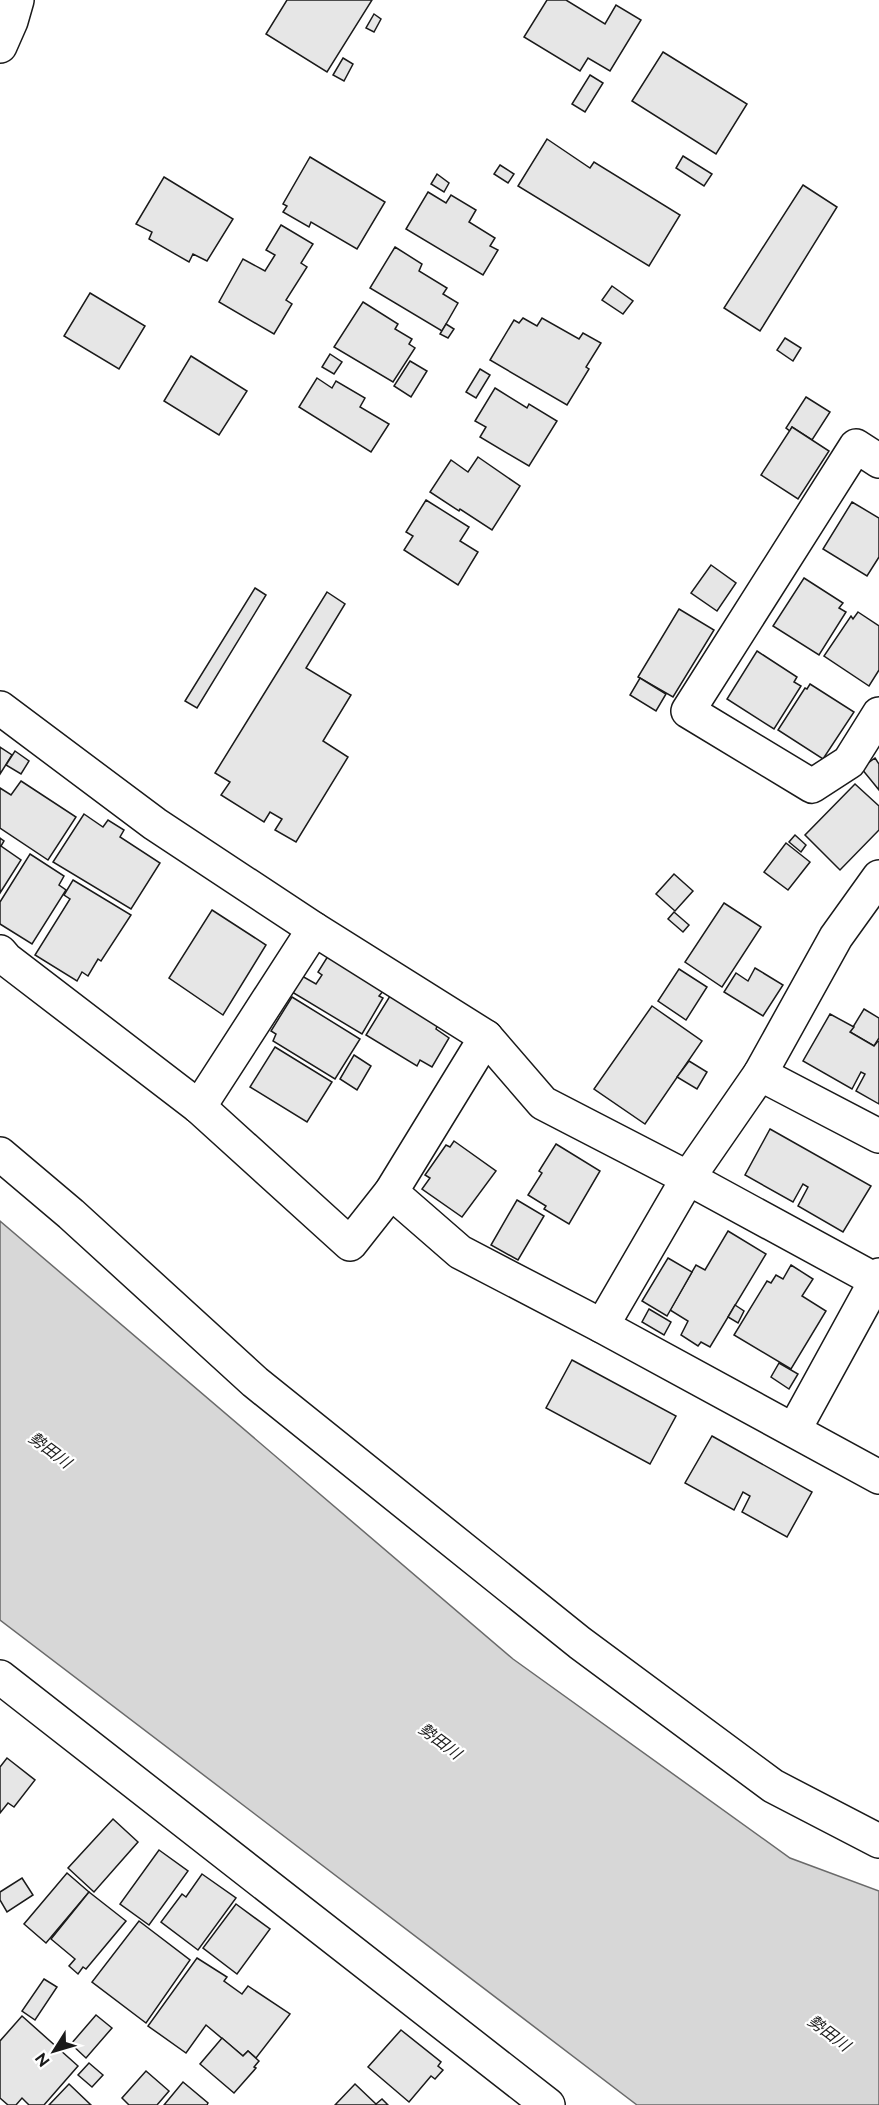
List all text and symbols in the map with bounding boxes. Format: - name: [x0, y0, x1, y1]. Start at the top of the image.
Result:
- water label: 勢田川: [25, 1428, 76, 1473]
- water label: 勢田川: [415, 1719, 466, 1764]
- water label: 勢田川: [804, 2011, 855, 2056]
- north arrow: [24, 2021, 84, 2081]
- text: N: [31, 2049, 54, 2070]

